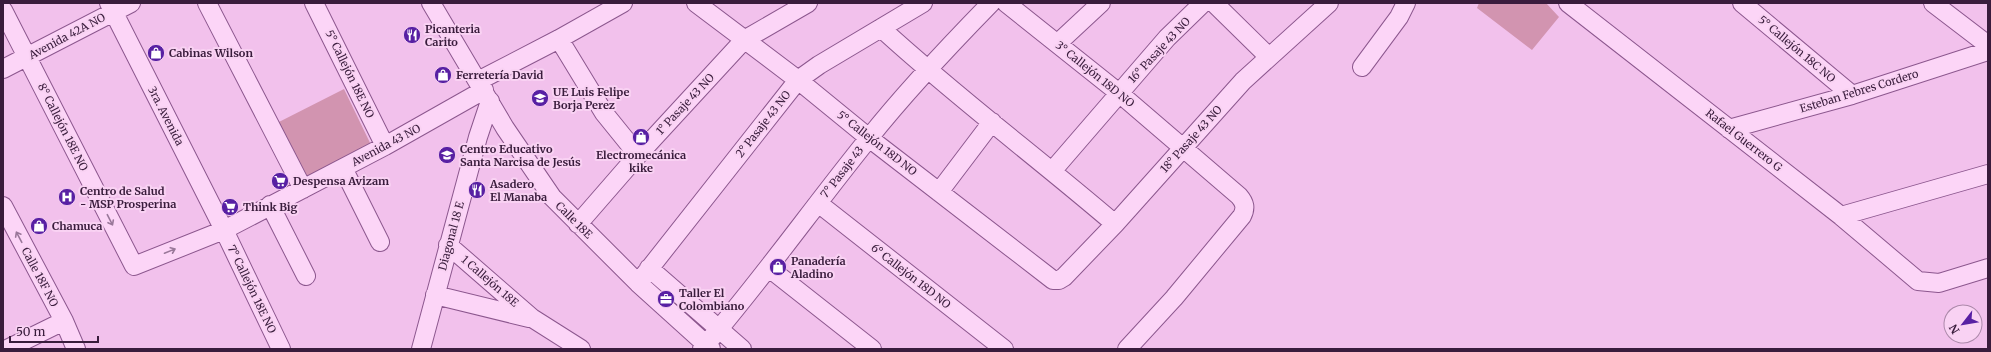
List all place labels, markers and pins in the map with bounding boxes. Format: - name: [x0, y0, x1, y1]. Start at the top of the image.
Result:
- place label: Picanteria Carito: [425, 22, 480, 49]
- restaurant icon: Picanteria Carito: [402, 25, 422, 45]
- shop icon: Cabinas Wilson: [146, 43, 166, 63]
- place label: Cabinas Wilson: [169, 46, 253, 60]
- shop icon: Ferretería David: [433, 65, 453, 85]
- place label: Ferretería David: [456, 68, 544, 82]
- place label: UE Luis Felipe Borja Perez: [553, 85, 630, 112]
- school or university icon: UE Luis Felipe Borja Perez: [530, 88, 550, 108]
- shop icon: Electromecánica kike: [631, 127, 651, 147]
- place label: Centro Educativo Santa Narcisa de Jesús: [460, 142, 581, 169]
- school or university icon: Centro Educativo Santa Narcisa de Jesús: [437, 145, 457, 165]
- place label: Electromecánica kike: [596, 148, 686, 175]
- supermarket icon: Despensa Avizam: [270, 171, 290, 191]
- place label: Despensa Avizam: [293, 174, 389, 188]
- place label: Asadero El Manaba: [489, 177, 547, 204]
- restaurant icon: Asadero El Manaba: [467, 180, 487, 200]
- place label: Centro de Salud - MSP Prosperina: [80, 184, 176, 211]
- hospital icon: Centro de Salud - MSP Prosperina: [57, 187, 77, 207]
- supermarket icon: Think Big: [220, 197, 240, 217]
- place label: Think Big: [243, 200, 297, 214]
- shop icon: Chamuca: [29, 216, 49, 236]
- place label: Chamuca: [52, 219, 102, 233]
- place label: Panadería Aladino: [790, 254, 846, 281]
- shop icon: Panadería Aladino: [768, 257, 788, 277]
- place label: Taller El Colombiano: [679, 286, 745, 313]
- office icon: Taller El Colombiano: [656, 289, 676, 309]

